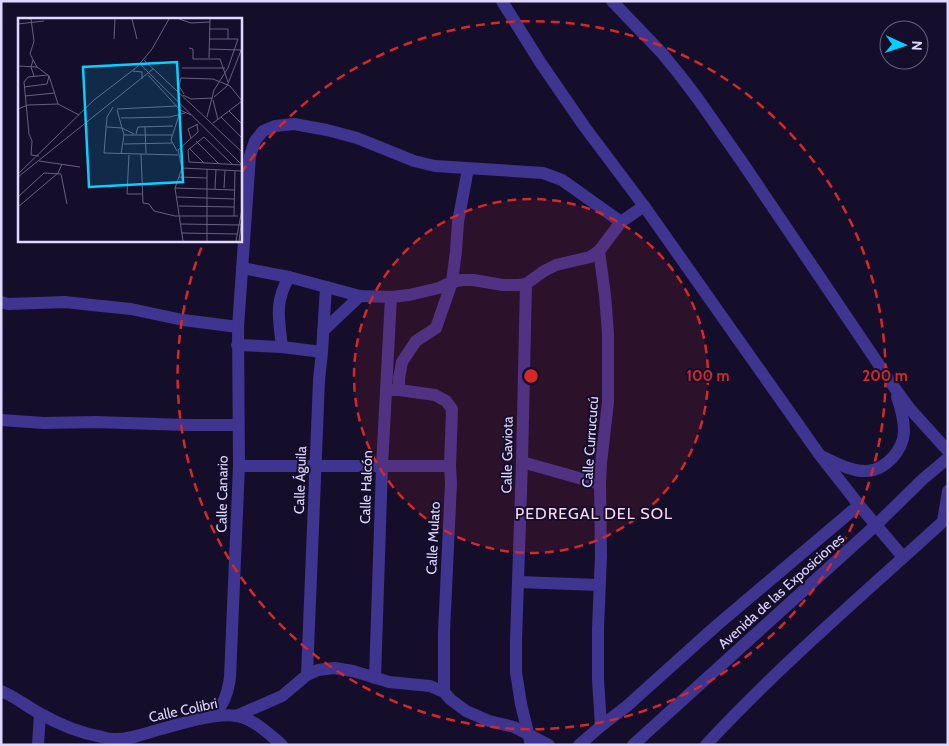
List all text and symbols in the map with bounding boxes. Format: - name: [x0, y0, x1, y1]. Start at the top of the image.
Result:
- inset map: [18, 18, 241, 241]
- north arrow: [879, 20, 929, 70]
- text: N: [908, 40, 926, 51]
- centre of rings: [522, 367, 540, 385]
- text: 100 m: [686, 367, 730, 385]
- text: 200 m: [862, 367, 908, 385]
- street label: Calle Currucucú: [578, 396, 602, 488]
- street label: Calle Gaviota: [497, 416, 517, 494]
- street label: Calle Águila: [290, 445, 310, 514]
- street label: Calle Halcón: [356, 450, 376, 524]
- street label: Calle Canario: [212, 455, 232, 533]
- street label: Calle Mulato: [422, 501, 444, 575]
- district label: PEDREGAL DEL SOL: [515, 504, 673, 523]
- street label: Avenida de las Exposiciones: [714, 529, 848, 653]
- street label: Calle Colibri: [147, 694, 219, 726]

